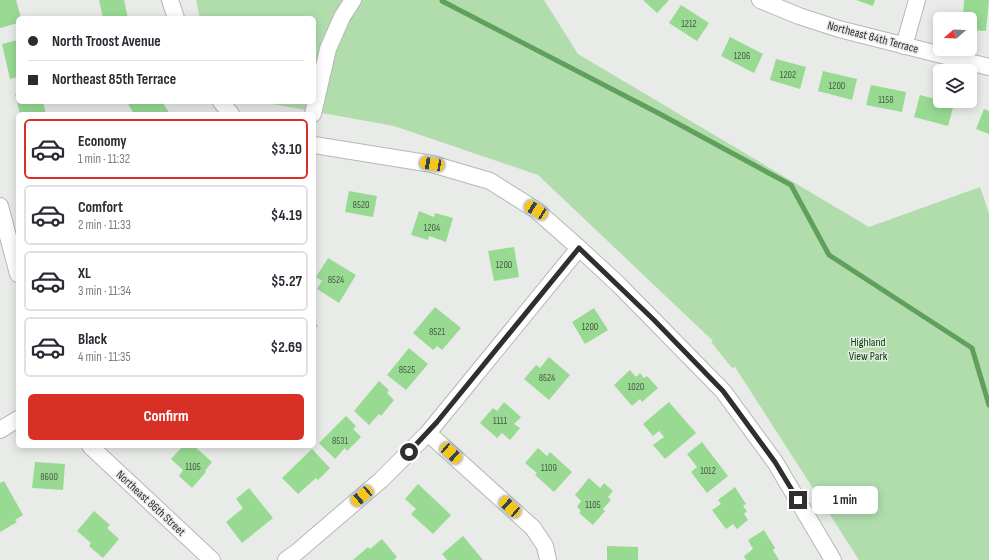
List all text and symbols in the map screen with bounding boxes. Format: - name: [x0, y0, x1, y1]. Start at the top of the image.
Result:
- north arrow: [933, 12, 977, 56]
- map controls: [933, 12, 977, 108]
- house number: 1212: [681, 18, 697, 30]
- street label: Northeast 84th Terrace: [826, 18, 920, 57]
- text: North Troost Avenue: [52, 32, 161, 51]
- house number: 1206: [734, 50, 750, 62]
- button: layers: [933, 64, 977, 108]
- house number: 1202: [780, 69, 796, 81]
- text: Northeast 85th Terrace: [52, 70, 176, 89]
- house number: 1200: [829, 80, 845, 92]
- house number: 1158: [878, 94, 894, 106]
- icon: car: [30, 131, 66, 167]
- text: Economy: [78, 132, 127, 151]
- text: $3.10: [271, 140, 302, 159]
- text: 1 min · 11:32: [78, 151, 130, 167]
- car: [419, 156, 445, 172]
- icon: car: [30, 197, 66, 233]
- text: Comfort: [78, 198, 123, 217]
- house number: 8520: [353, 199, 369, 211]
- car: [523, 199, 549, 221]
- text: $4.19: [271, 206, 302, 225]
- text: 2 min · 11:33: [78, 217, 131, 233]
- house number: 1204: [424, 222, 440, 234]
- house number: 1200: [496, 259, 512, 271]
- icon: car: [30, 263, 66, 299]
- text: XL: [78, 264, 91, 283]
- text: $5.27: [271, 272, 302, 291]
- house number: 8524: [328, 274, 344, 286]
- text: 3 min · 11:34: [78, 283, 131, 299]
- house number: 1200: [582, 321, 598, 333]
- house number: 8521: [429, 326, 446, 338]
- icon: car: [30, 329, 66, 365]
- text: Black: [78, 330, 107, 349]
- park label: Highland View Park: [849, 335, 888, 364]
- text: $2.69: [271, 338, 302, 357]
- text: 4 min · 11:35: [78, 349, 131, 365]
- house number: 8525: [399, 364, 415, 376]
- house number: 8524: [539, 372, 555, 384]
- house number: 1020: [628, 381, 644, 393]
- button: Confirm: [28, 394, 304, 440]
- house number: 1111: [493, 415, 508, 427]
- house number: 8531: [332, 435, 349, 447]
- car: [438, 441, 464, 465]
- route start: [400, 443, 418, 461]
- house number: 1105: [185, 461, 201, 473]
- house number: 1109: [541, 462, 557, 474]
- house number: 1012: [700, 465, 716, 477]
- street label: Northeast 86th Street: [113, 467, 189, 540]
- house number: 8600: [40, 471, 58, 483]
- car: [349, 484, 375, 508]
- callout: 1 min: [812, 486, 878, 514]
- route end: [789, 491, 807, 509]
- text: 1 min: [833, 492, 857, 508]
- car: [497, 495, 523, 519]
- house number: 1105: [585, 499, 601, 511]

